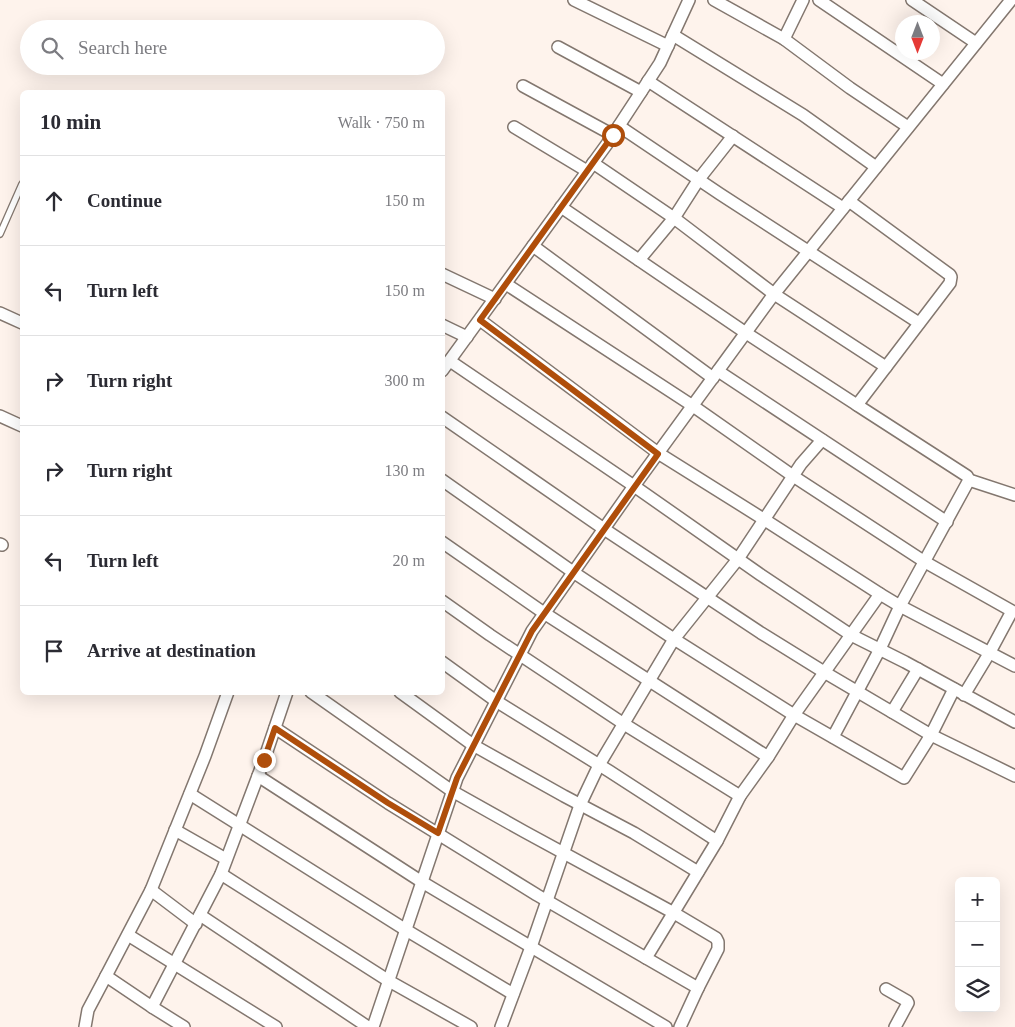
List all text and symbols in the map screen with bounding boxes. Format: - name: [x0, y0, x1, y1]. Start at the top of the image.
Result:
- north arrow: [895, 15, 940, 60]
- search box: [20, 20, 445, 75]
- icon: search: [38, 34, 66, 62]
- text: Search here: [78, 37, 167, 58]
- text: 10 min: [40, 110, 101, 134]
- text: Walk · 750 m: [338, 114, 425, 131]
- route start: [602, 124, 625, 147]
- icon: ahead: [40, 187, 68, 215]
- text: Continue: [87, 190, 162, 211]
- text: 150 m: [385, 192, 425, 209]
- icon: left: [40, 277, 68, 305]
- text: Turn left: [87, 280, 159, 301]
- text: 150 m: [385, 282, 425, 299]
- icon: right: [40, 367, 68, 395]
- text: Turn right: [87, 370, 172, 391]
- text: 300 m: [385, 372, 425, 389]
- icon: right: [40, 457, 68, 485]
- text: Turn right: [87, 460, 172, 481]
- text: 130 m: [385, 462, 425, 479]
- icon: left: [40, 547, 68, 575]
- text: Turn left: [87, 550, 159, 571]
- text: 20 m: [393, 552, 425, 569]
- icon: arrive: [40, 637, 68, 665]
- text: Arrive at destination: [87, 640, 256, 661]
- route end: [253, 749, 276, 772]
- map controls: [955, 877, 1000, 1012]
- button: +: [955, 877, 1000, 922]
- button: −: [955, 922, 1000, 967]
- button: layers: [955, 967, 1000, 1012]

